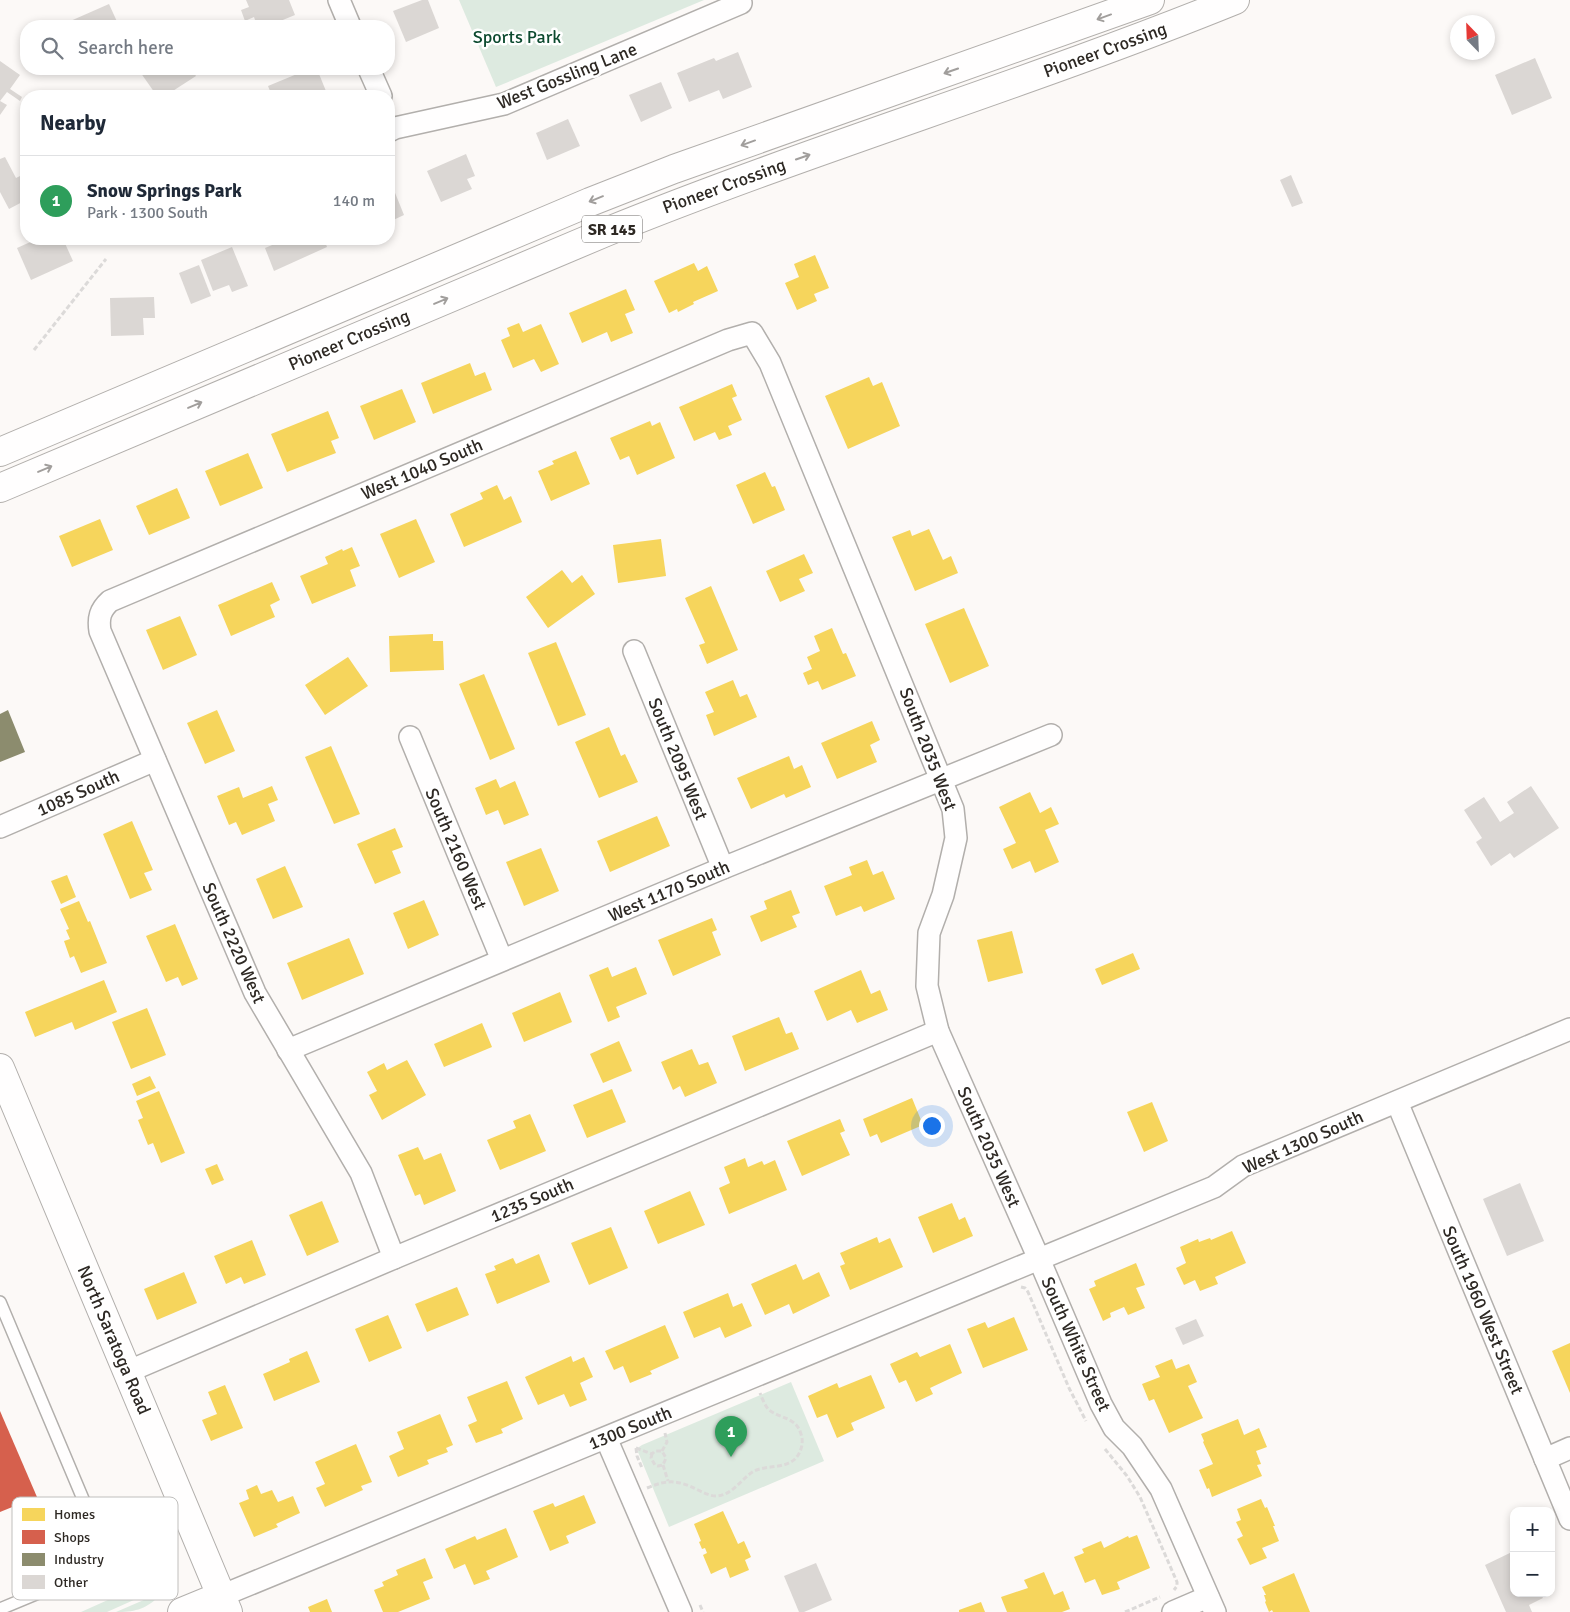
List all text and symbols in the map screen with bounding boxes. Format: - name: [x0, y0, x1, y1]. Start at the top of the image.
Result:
- one-way arrow: [1097, 13, 1113, 22]
- north arrow: [1450, 15, 1495, 60]
- street label: Pioneer Crossing: [1040, 18, 1170, 82]
- search box: [20, 20, 395, 75]
- park label: Sports Park: [473, 26, 561, 48]
- icon: search: [38, 34, 66, 62]
- text: Search here: [78, 36, 174, 60]
- street label: West Gossling Lane: [494, 38, 640, 114]
- one-way arrow: [944, 67, 959, 76]
- text: Nearby: [40, 110, 106, 136]
- one-way arrow: [741, 138, 757, 148]
- one-way arrow: [795, 152, 810, 161]
- street label: Pioneer Crossing: [659, 154, 789, 218]
- text: Snow Springs Park: [87, 179, 242, 203]
- text: 1: [52, 191, 60, 211]
- text: 140 m: [333, 191, 375, 211]
- one-way arrow: [589, 195, 604, 205]
- text: Park · 1300 South: [87, 203, 208, 223]
- road number: SR 145: [582, 215, 642, 242]
- one-way arrow: [433, 296, 448, 306]
- street label: Pioneer Crossing: [285, 305, 413, 375]
- one-way arrow: [187, 400, 202, 410]
- street label: West 1040 South: [358, 433, 486, 505]
- one-way arrow: [37, 463, 52, 473]
- street label: South 2035 West: [894, 684, 962, 814]
- street label: South 2095 West: [643, 695, 713, 823]
- street label: 1085 South: [33, 765, 123, 821]
- street label: South 2160 West: [420, 785, 492, 913]
- street label: West 1170 South: [605, 855, 733, 927]
- street label: South 2220 West: [198, 879, 270, 1007]
- street label: South 2035 West: [953, 1083, 1025, 1211]
- street label: West 1300 South: [1239, 1106, 1367, 1178]
- your location: [919, 1113, 945, 1139]
- street label: 1235 South: [487, 1173, 577, 1227]
- street label: South 1960 West Street: [1438, 1223, 1528, 1397]
- street label: North Saratoga Road: [73, 1262, 155, 1418]
- street label: South White Street: [1036, 1273, 1116, 1415]
- street label: 1300 South: [585, 1401, 675, 1455]
- pin: 1: [715, 1416, 747, 1457]
- legend: [12, 1497, 178, 1600]
- text: Homes: [54, 1506, 95, 1523]
- map controls: [1510, 1507, 1555, 1597]
- button: +: [1510, 1507, 1555, 1552]
- text: Shops: [54, 1529, 90, 1546]
- text: Industry: [54, 1551, 104, 1568]
- button: −: [1510, 1552, 1555, 1597]
- text: Other: [54, 1574, 89, 1591]

